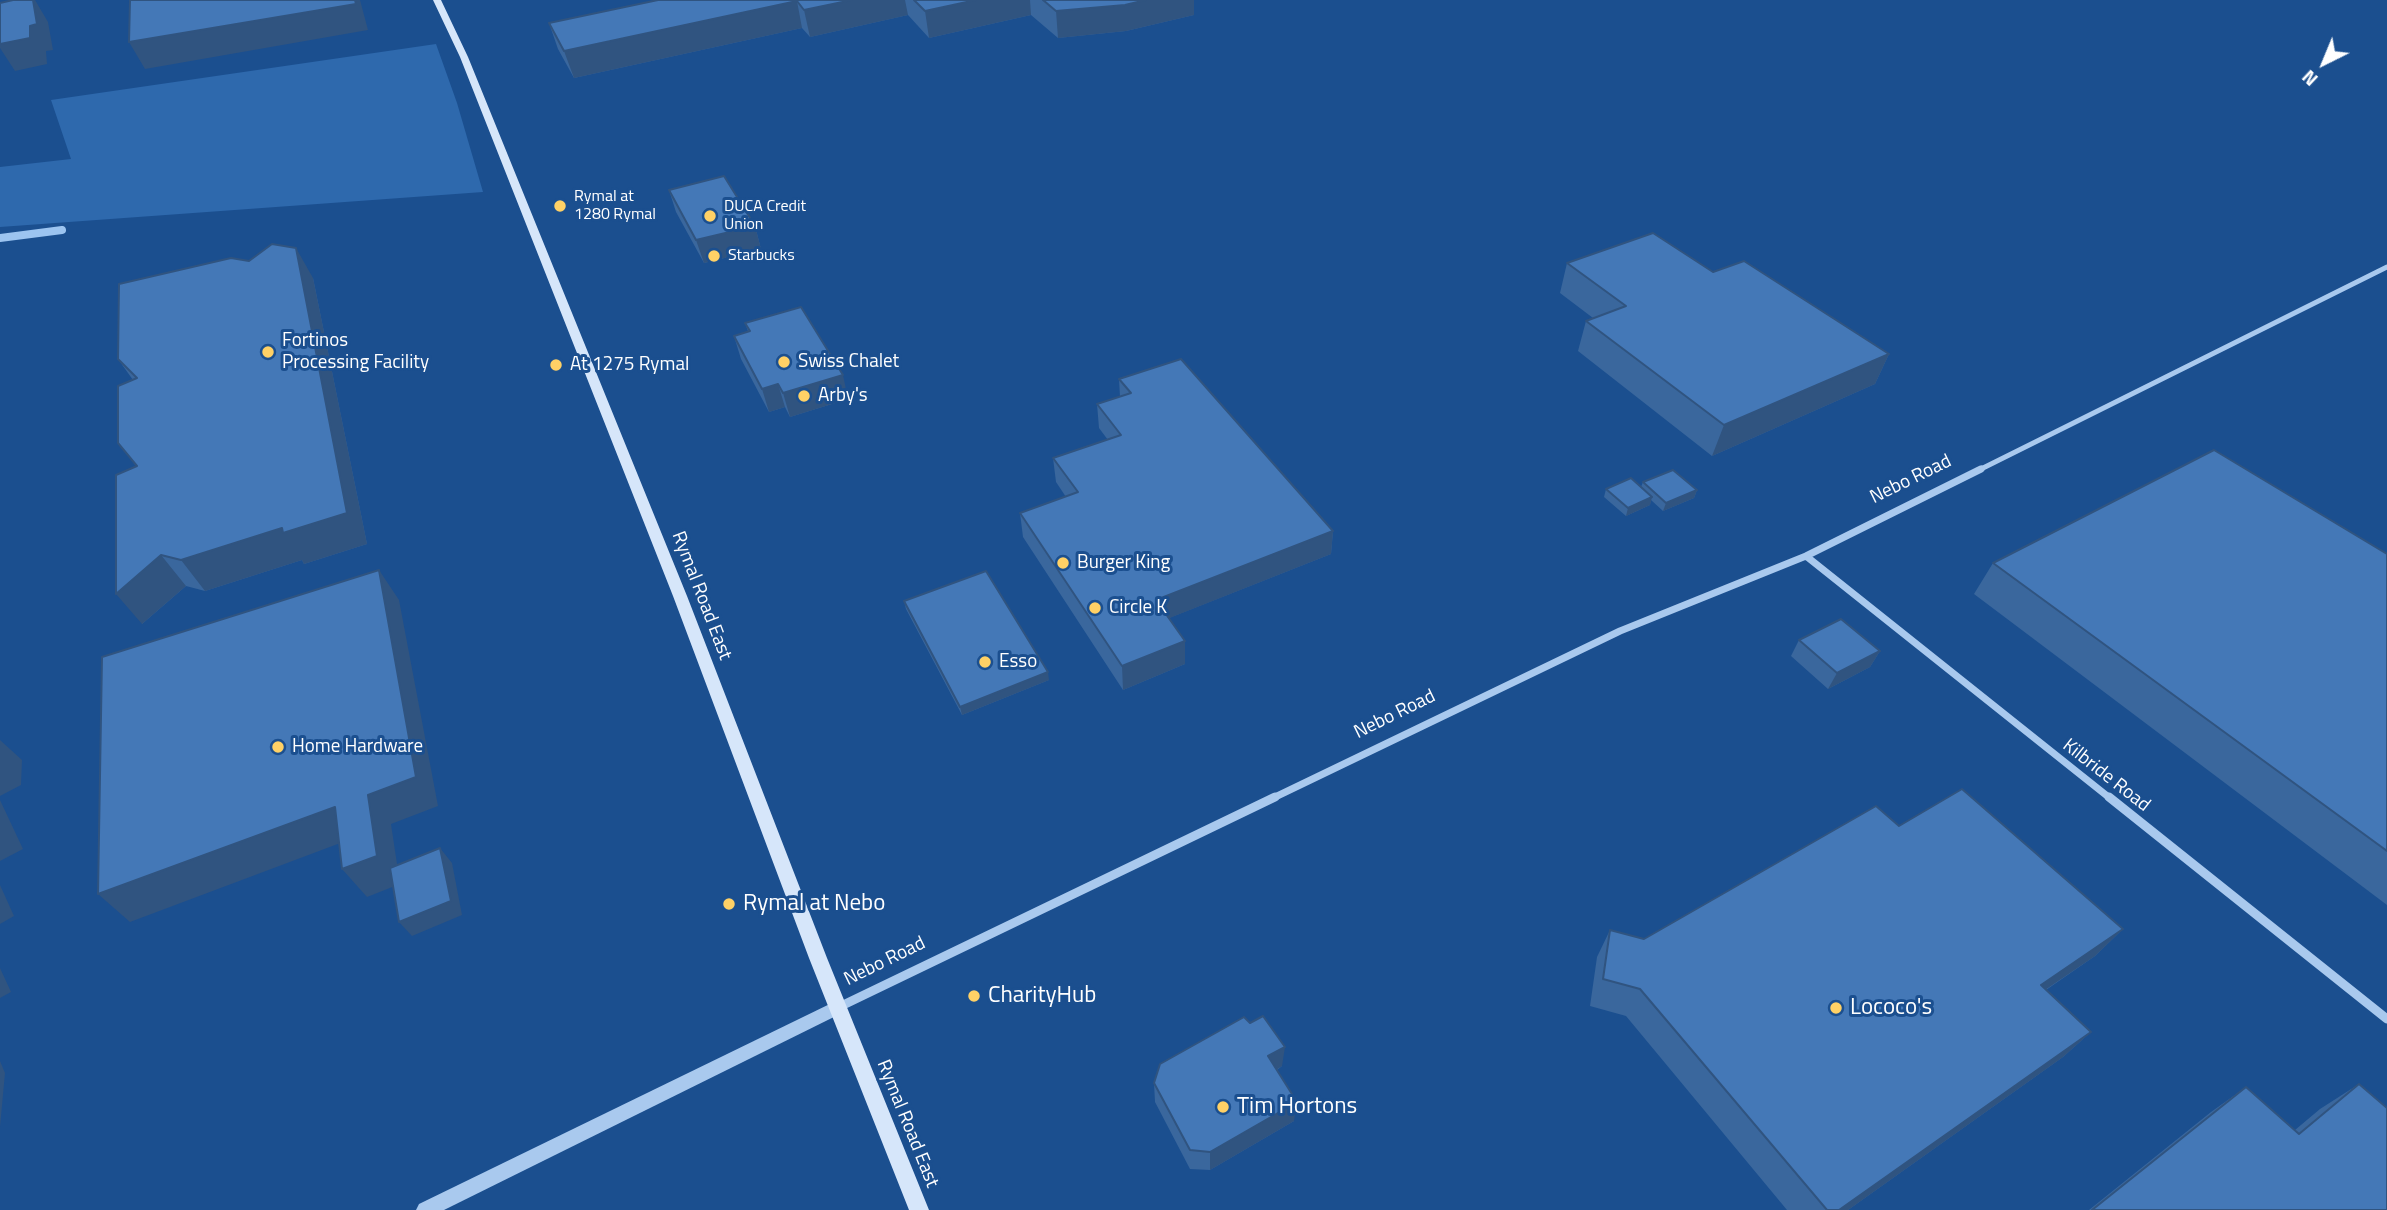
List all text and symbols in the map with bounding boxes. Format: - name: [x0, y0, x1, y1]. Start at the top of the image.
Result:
- north arrow: [2289, 28, 2359, 98]
- text: N: [2295, 64, 2324, 94]
- place label: Rymal at 1280 Rymal: [574, 187, 656, 225]
- place label: DUCA Credit Union: [724, 197, 806, 235]
- marker: Rymal at 1280 Rymal: [552, 198, 568, 214]
- marker: DUCA Credit Union: [702, 208, 718, 224]
- place label: Starbucks: [728, 246, 795, 266]
- marker: Starbucks: [706, 248, 722, 264]
- place label: Fortinos Processing Facility: [282, 330, 429, 374]
- marker: Fortinos Processing Facility: [260, 344, 276, 360]
- place label: Swiss Chalet: [798, 351, 899, 373]
- place label: At 1275 Rymal: [570, 354, 689, 376]
- marker: Swiss Chalet: [776, 354, 792, 370]
- marker: At 1275 Rymal: [548, 357, 564, 373]
- place label: Arby's: [818, 385, 868, 407]
- marker: Arby's: [796, 388, 812, 404]
- street label: Nebo Road: [1867, 451, 1955, 509]
- street label: Rymal Road East: [666, 529, 736, 663]
- place label: Burger King: [1077, 552, 1170, 574]
- marker: Burger King: [1055, 555, 1071, 571]
- place label: Circle K: [1109, 597, 1167, 619]
- marker: Circle K: [1087, 600, 1103, 616]
- place label: Esso: [999, 651, 1037, 673]
- marker: Esso: [977, 654, 993, 670]
- street label: Nebo Road: [1351, 686, 1439, 744]
- street label: Kilbride Road: [2058, 735, 2154, 817]
- place label: Home Hardware: [292, 736, 423, 758]
- marker: Home Hardware: [270, 739, 286, 755]
- place label: Rymal at Nebo: [743, 890, 885, 918]
- marker: Rymal at Nebo: [721, 896, 737, 912]
- street label: Nebo Road: [841, 933, 929, 991]
- place label: CharityHub: [988, 982, 1096, 1010]
- marker: CharityHub: [966, 988, 982, 1004]
- place label: Lococo's: [1850, 994, 1932, 1022]
- marker: Lococo's: [1828, 1000, 1844, 1016]
- street label: Rymal Road East: [871, 1057, 943, 1191]
- place label: Tim Hortons: [1237, 1093, 1357, 1121]
- marker: Tim Hortons: [1215, 1099, 1231, 1115]

